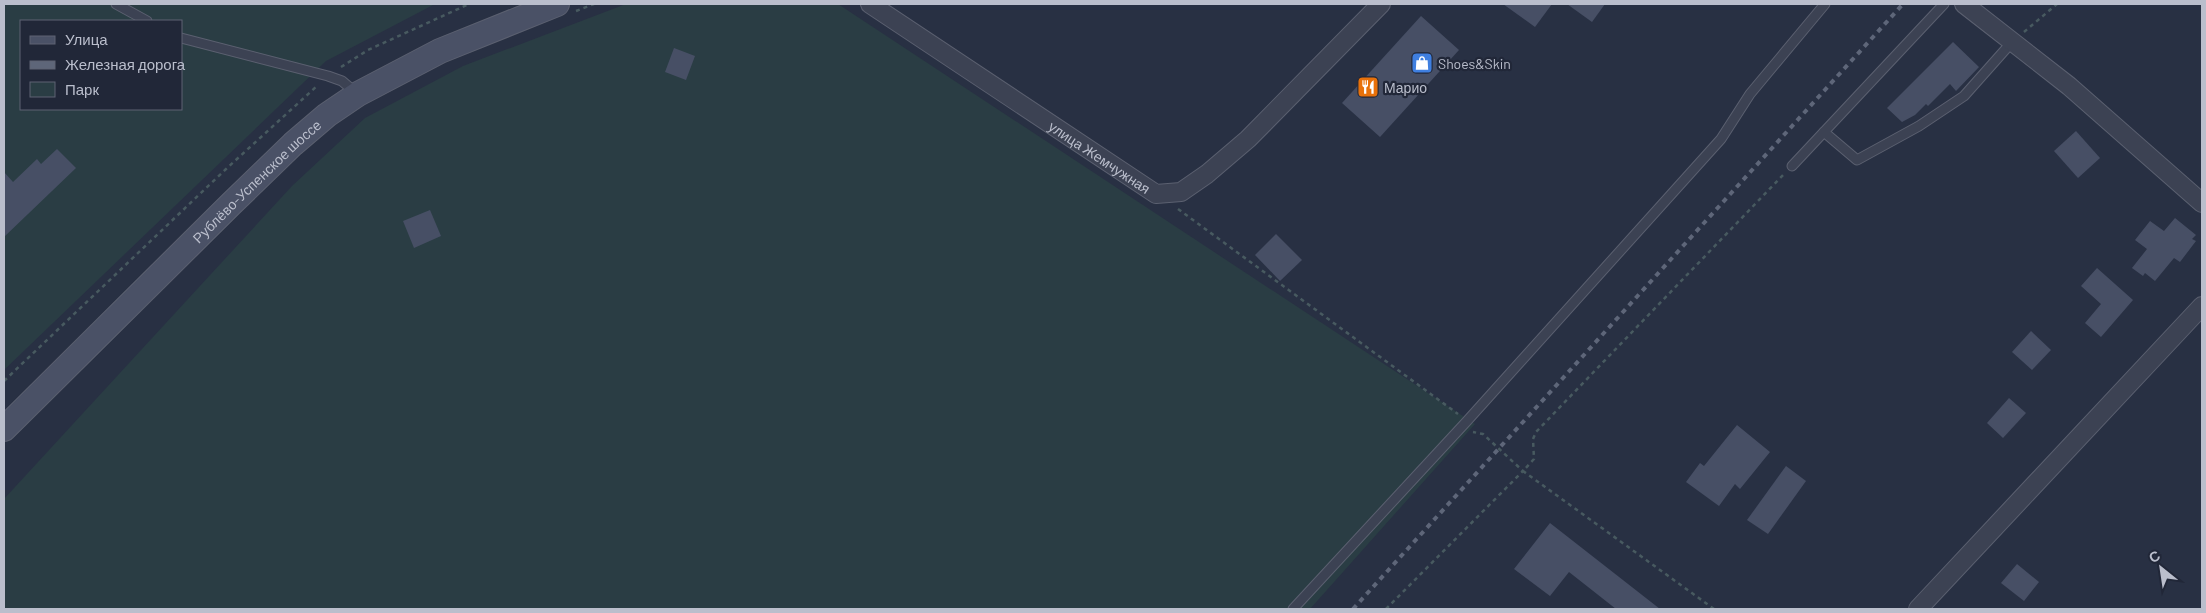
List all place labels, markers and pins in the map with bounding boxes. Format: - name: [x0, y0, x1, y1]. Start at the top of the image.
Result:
- shop icon: Shoes&Skin: [1410, 51, 1434, 75]
- place label: Shoes&Skin: [1438, 55, 1511, 72]
- restaurant icon: Марио: [1356, 75, 1380, 99]
- place label: Марио: [1384, 79, 1427, 96]

